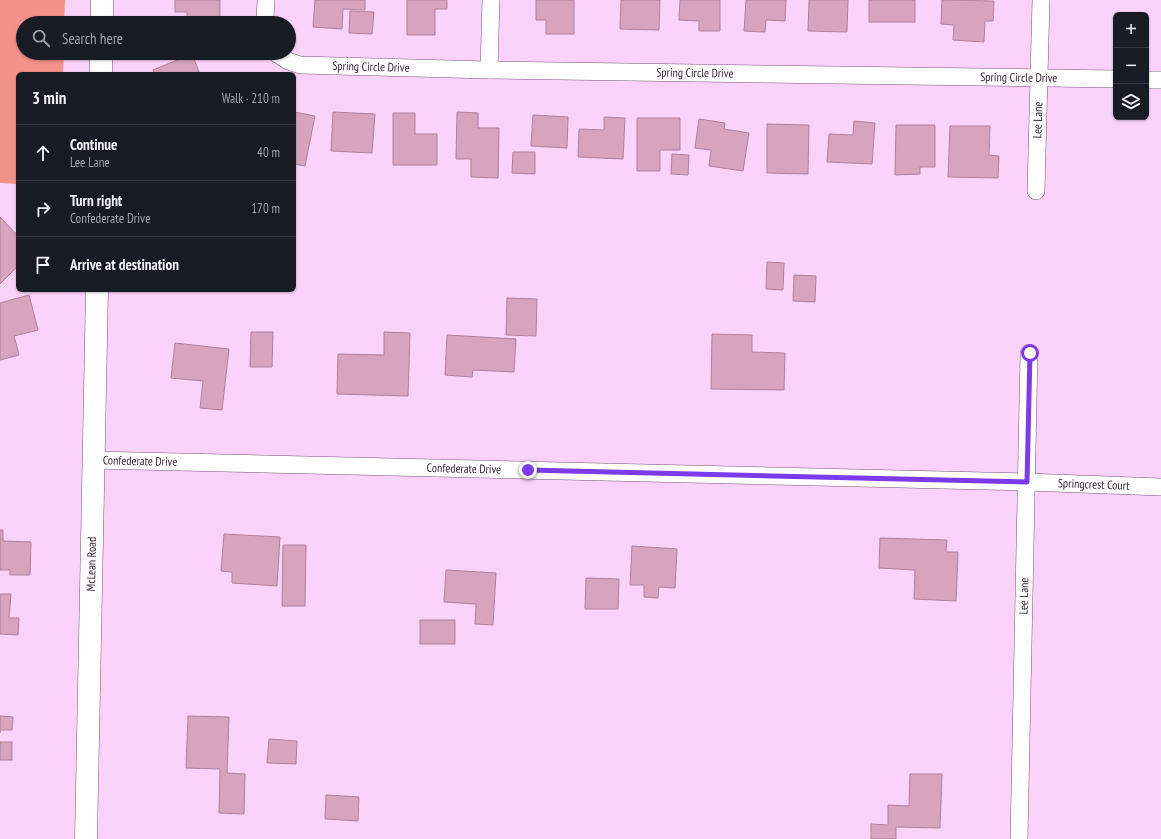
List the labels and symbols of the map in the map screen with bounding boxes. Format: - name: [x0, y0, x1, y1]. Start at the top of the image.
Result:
- street label: Spring Circle Drive: [332, 58, 410, 75]
- street label: Spring Circle Drive: [656, 64, 734, 81]
- street label: Spring Circle Drive: [980, 69, 1058, 85]
- street label: Lee Lane: [1029, 101, 1045, 139]
- route start: [1021, 344, 1039, 362]
- street label: Confederate Drive: [103, 452, 177, 469]
- street label: Confederate Drive: [427, 460, 501, 477]
- route end: [519, 461, 537, 479]
- street label: Springcrest Court: [1058, 475, 1130, 493]
- street label: McLean Road: [83, 537, 99, 591]
- street label: Lee Lane: [1016, 578, 1031, 615]

